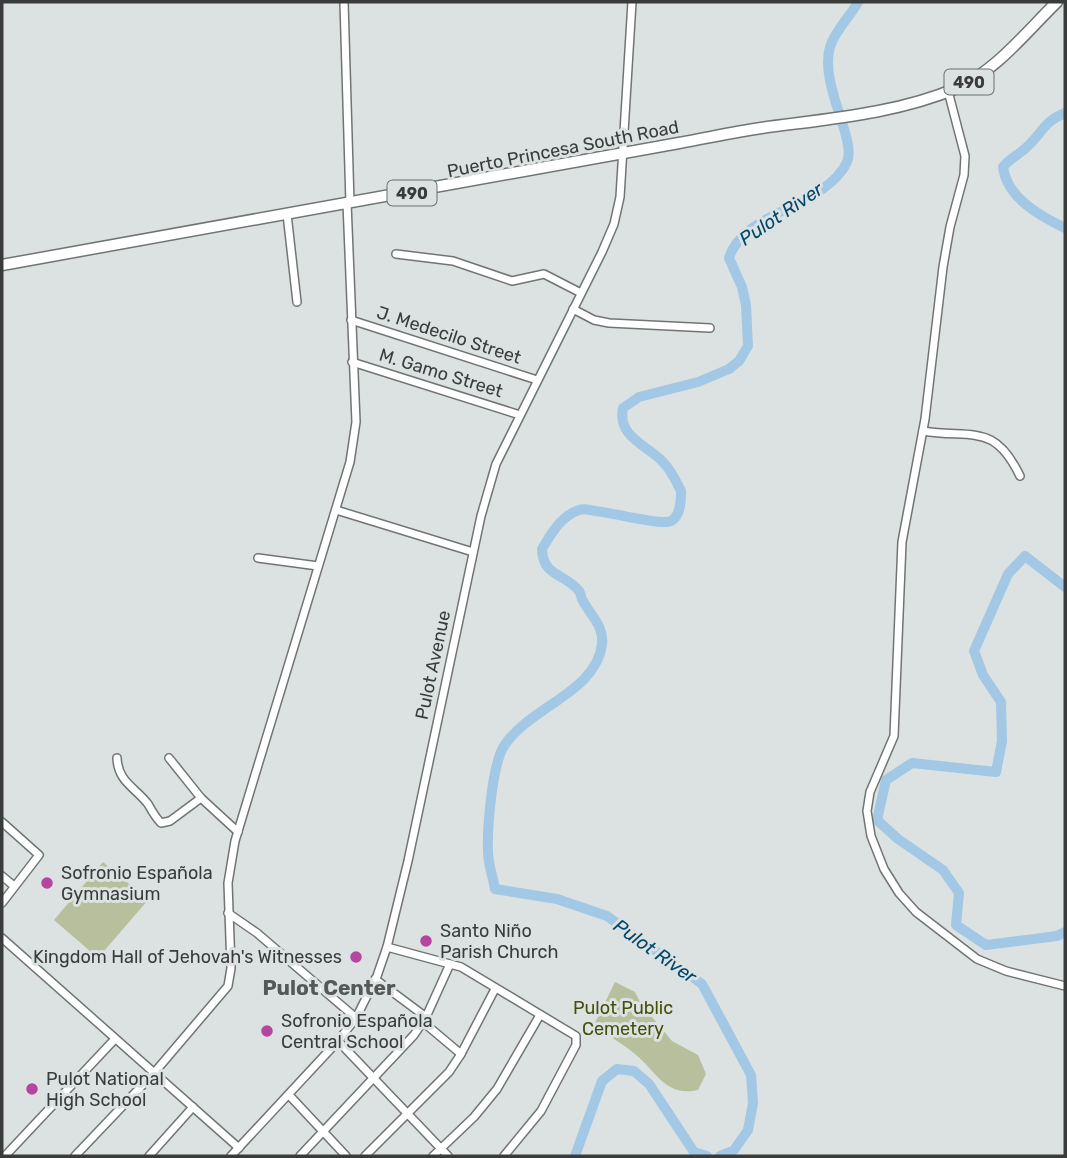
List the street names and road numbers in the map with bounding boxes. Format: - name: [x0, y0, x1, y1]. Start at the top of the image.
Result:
- road number: 490: [944, 69, 993, 94]
- street label: Puerto Princesa South Road: [445, 116, 681, 182]
- road number: 490: [388, 181, 436, 206]
- street label: J. Medecilo Street: [374, 301, 524, 369]
- street label: M. Gamo Street: [377, 344, 505, 402]
- street label: Pulot Avenue: [411, 608, 455, 722]

